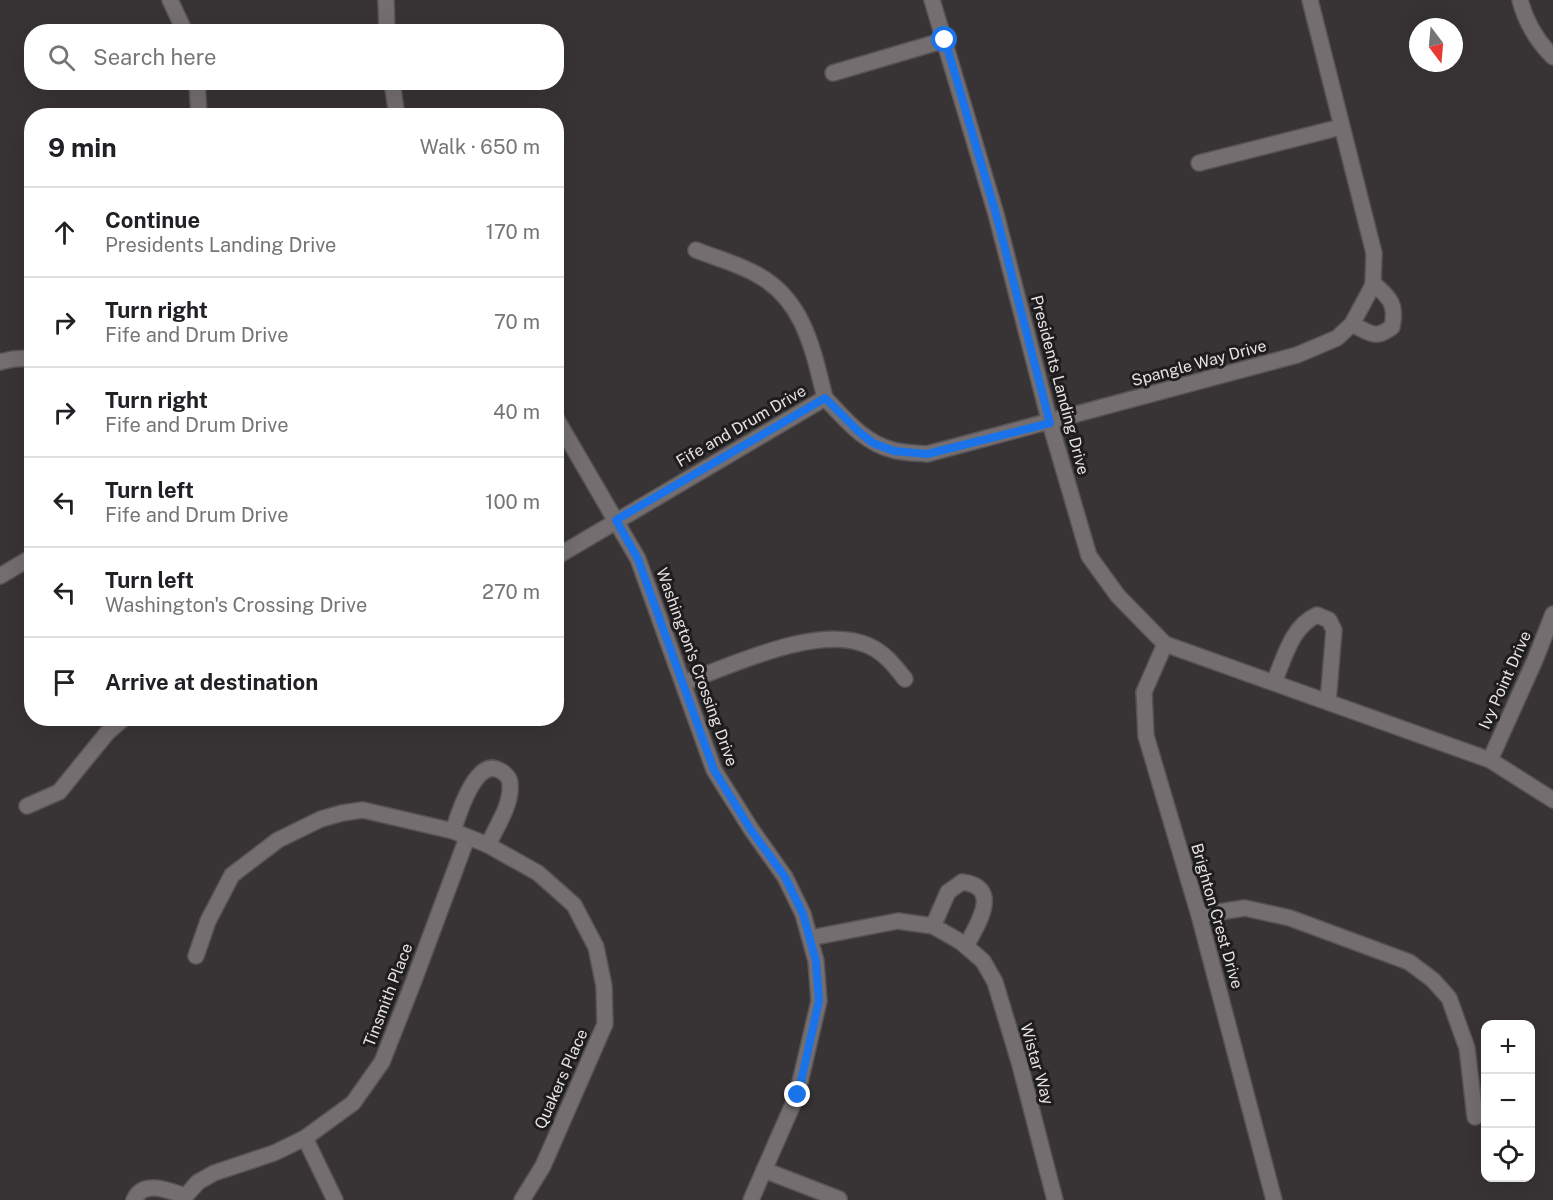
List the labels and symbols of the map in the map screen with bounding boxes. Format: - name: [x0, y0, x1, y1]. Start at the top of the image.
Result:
- north arrow: [1409, 18, 1463, 72]
- route start: [931, 26, 957, 52]
- street label: Presidents Landing Drive: [1027, 293, 1093, 477]
- street label: Spangle Way Drive: [1129, 336, 1269, 390]
- street label: Fife and Drum Drive: [673, 381, 809, 471]
- street label: Washington's Crossing Drive: [652, 565, 742, 769]
- street label: Ivy Point Drive: [1475, 628, 1535, 732]
- street label: Brighton Crest Drive: [1187, 841, 1247, 991]
- street label: Tinsmith Place: [360, 941, 416, 1049]
- street label: Wistar Way: [1016, 1021, 1058, 1107]
- street label: Quakers Place: [530, 1026, 592, 1132]
- route end: [784, 1081, 810, 1107]

